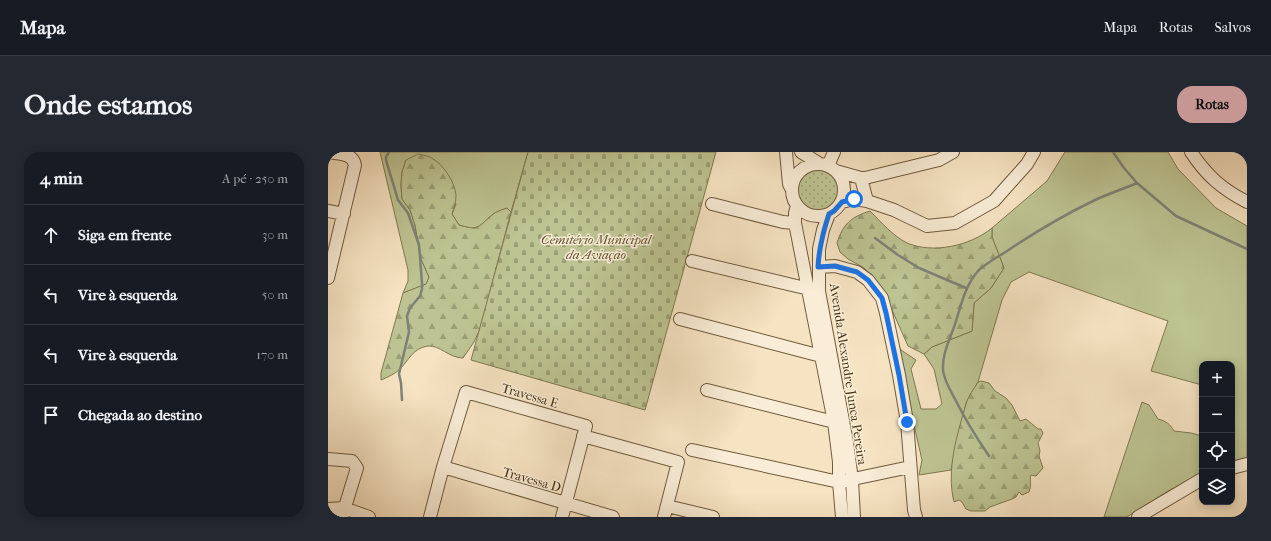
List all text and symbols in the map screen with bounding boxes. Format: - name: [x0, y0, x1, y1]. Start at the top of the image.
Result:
- text: Mapa: [20, 17, 65, 39]
- text: Mapa: [1104, 19, 1137, 36]
- text: Rotas: [1159, 19, 1193, 36]
- text: Salvos: [1215, 19, 1251, 36]
- button: Rotas: [1177, 86, 1247, 123]
- text: Onde estamos: [24, 88, 192, 121]
- text: 4 min: [40, 168, 83, 188]
- text: A pé · 250 m: [222, 171, 288, 186]
- route start: [845, 190, 863, 208]
- icon: ahead: [40, 224, 62, 246]
- text: Siga em frente: [78, 226, 171, 244]
- text: 30 m: [262, 227, 288, 242]
- park label: Cemitério Municipal da Aviação: [541, 232, 653, 262]
- street label: Avenida Alexandre Junca Pereira: [827, 281, 870, 467]
- icon: left: [40, 284, 62, 306]
- text: Vire à esquerda: [78, 286, 177, 304]
- text: 50 m: [262, 287, 288, 302]
- icon: left: [40, 344, 62, 366]
- text: Vire à esquerda: [78, 346, 177, 364]
- text: 170 m: [256, 347, 288, 362]
- map controls: [1199, 361, 1235, 505]
- button: +: [1199, 361, 1235, 397]
- street label: Travessa E: [500, 380, 560, 411]
- button: −: [1199, 397, 1235, 433]
- icon: arrive: [40, 404, 62, 426]
- text: Chegada ao destino: [78, 406, 202, 424]
- route end: [898, 413, 916, 431]
- button: locate: [1199, 433, 1235, 469]
- street label: Travessa D: [501, 464, 563, 495]
- button: layers: [1199, 469, 1235, 505]

